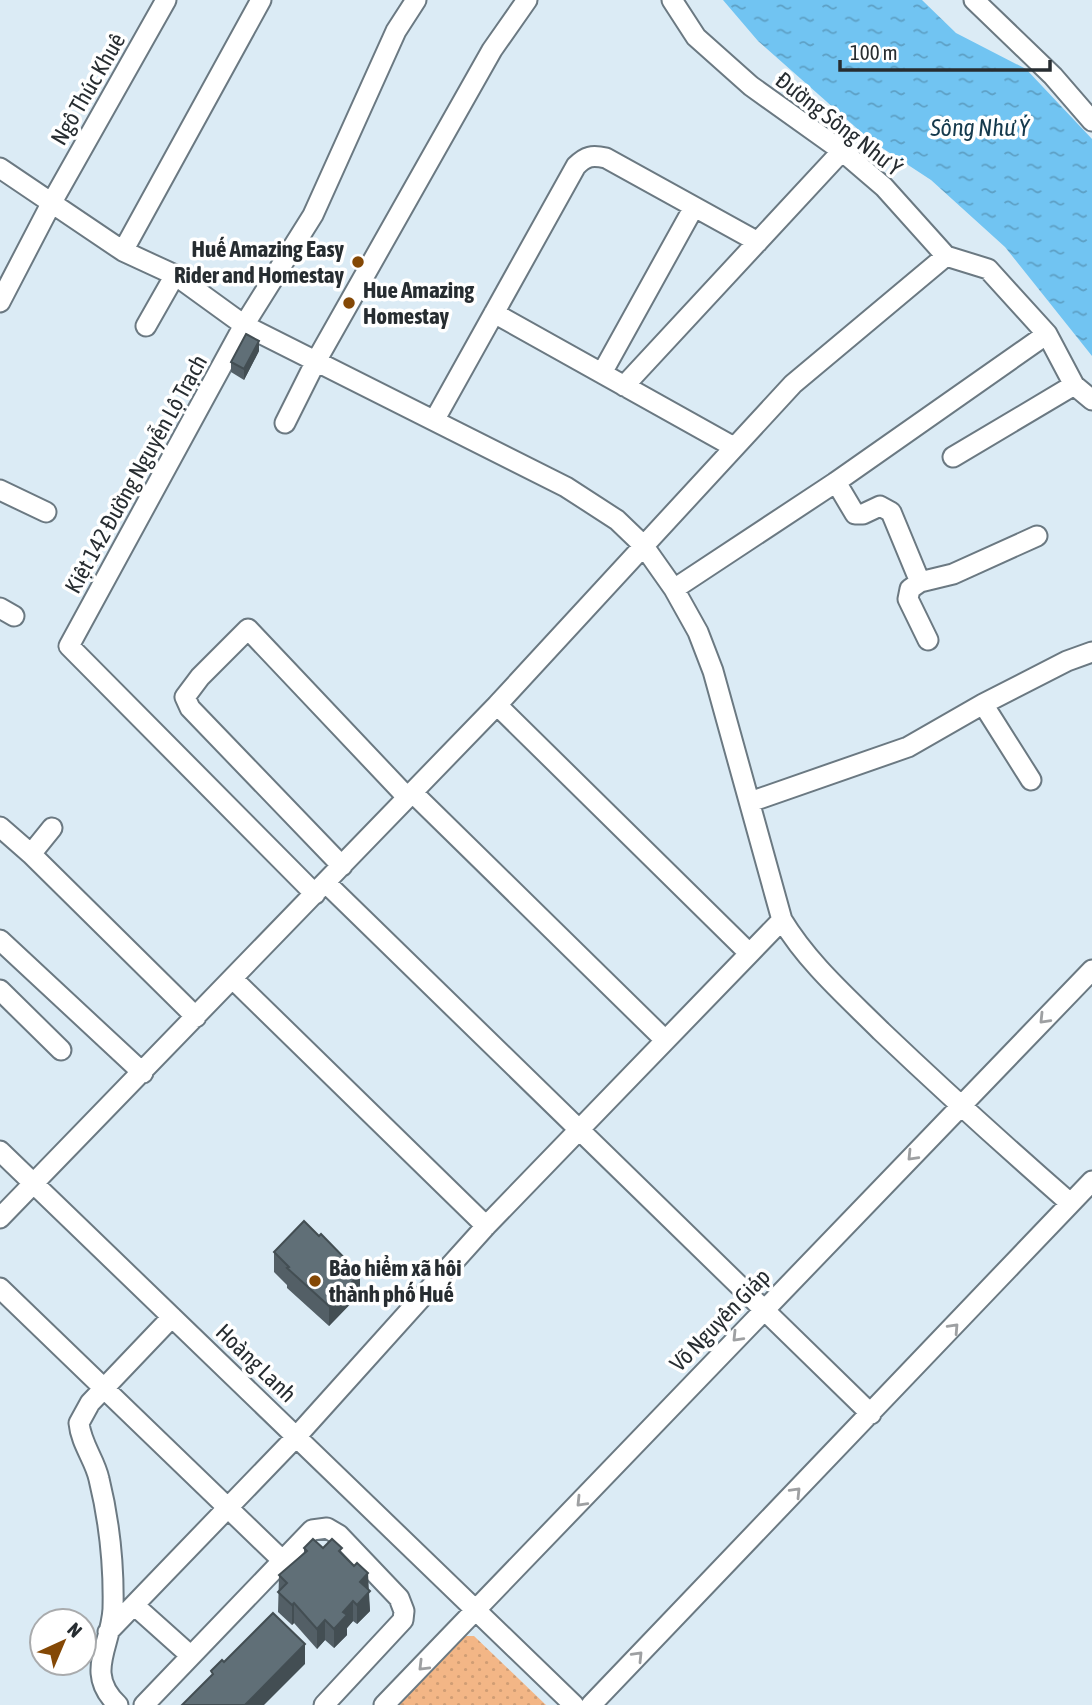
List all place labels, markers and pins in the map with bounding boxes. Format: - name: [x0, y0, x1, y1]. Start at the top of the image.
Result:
- place label: Huế Amazing Easy Rider and Homestay: [174, 236, 345, 288]
- marker: Huế Amazing Easy Rider and Homestay: [350, 254, 366, 270]
- place label: Hue Amazing Homestay: [363, 277, 474, 329]
- marker: Hue Amazing Homestay: [341, 295, 357, 311]
- place label: Bảo hiểm xã hội thành phố Huế: [328, 1254, 462, 1307]
- marker: Bảo hiểm xã hội thành phố Huế: [307, 1273, 323, 1289]

